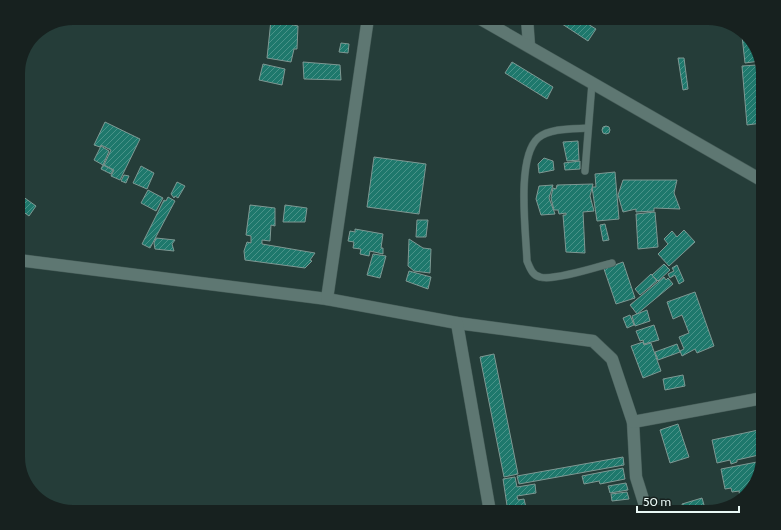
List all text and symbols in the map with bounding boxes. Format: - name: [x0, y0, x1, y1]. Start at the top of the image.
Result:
- scale bar: [637, 488, 739, 514]
- text: 50 m: [643, 494, 671, 509]

